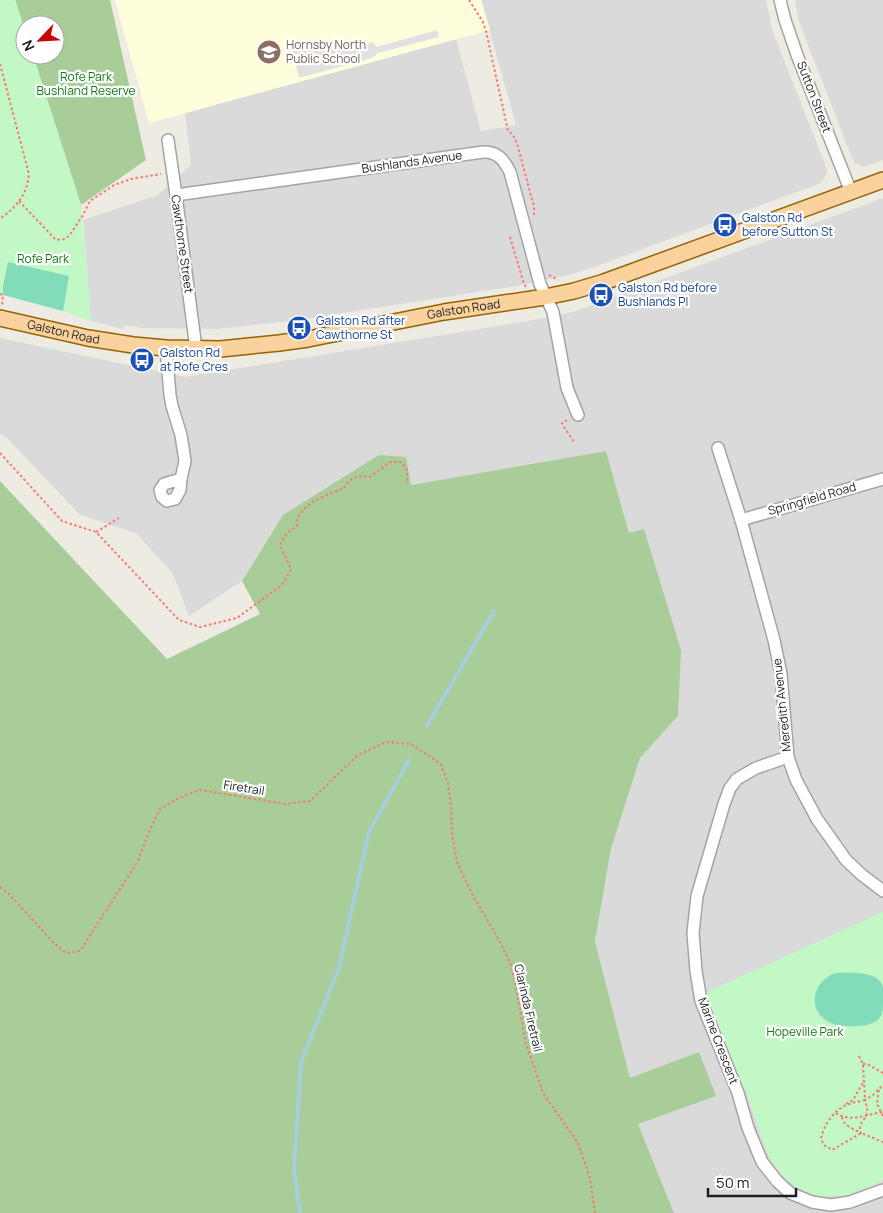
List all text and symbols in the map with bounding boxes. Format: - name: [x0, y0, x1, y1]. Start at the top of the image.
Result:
- north arrow: [15, 15, 65, 65]
- place label: Hornsby North Public School: [286, 36, 366, 67]
- text: N: [17, 37, 39, 54]
- school or university icon: Hornsby North Public School: [256, 39, 282, 65]
- street label: Sutton Street: [793, 59, 836, 135]
- park label: Rofe Park Bushland Reserve: [36, 68, 136, 99]
- street label: Bushlands Avenue: [361, 146, 463, 177]
- street label: Cawthorne Street: [167, 194, 198, 294]
- place label: Galston Rd before Sutton St: [742, 209, 833, 240]
- bus stop icon: Galston Rd before Sutton St: [712, 212, 738, 238]
- park label: Rofe Park: [17, 250, 70, 267]
- place label: Galston Rd before Bushlands Pl: [618, 279, 717, 310]
- bus stop icon: Galston Rd before Bushlands Pl: [588, 282, 614, 308]
- street label: Galston Road: [425, 295, 501, 323]
- place label: Galston Rd after Cawthorne St: [316, 312, 406, 343]
- street label: Galston Road: [26, 315, 101, 348]
- bus stop icon: Galston Rd after Cawthorne St: [286, 315, 312, 341]
- place label: Galston Rd at Rofe Cres: [160, 344, 228, 375]
- bus stop icon: Galston Rd at Rofe Cres: [129, 347, 155, 373]
- street label: Springfield Road: [766, 478, 858, 519]
- street label: Meredith Avenue: [768, 658, 795, 753]
- street label: Firetrail: [222, 776, 266, 799]
- street label: Clarinda Firetrail: [510, 962, 547, 1053]
- street label: Marine Crescent: [694, 995, 743, 1087]
- park label: Hopeville Park: [766, 1023, 845, 1040]
- scale bar: [708, 1166, 796, 1198]
- text: 50 m: [716, 1172, 750, 1193]

